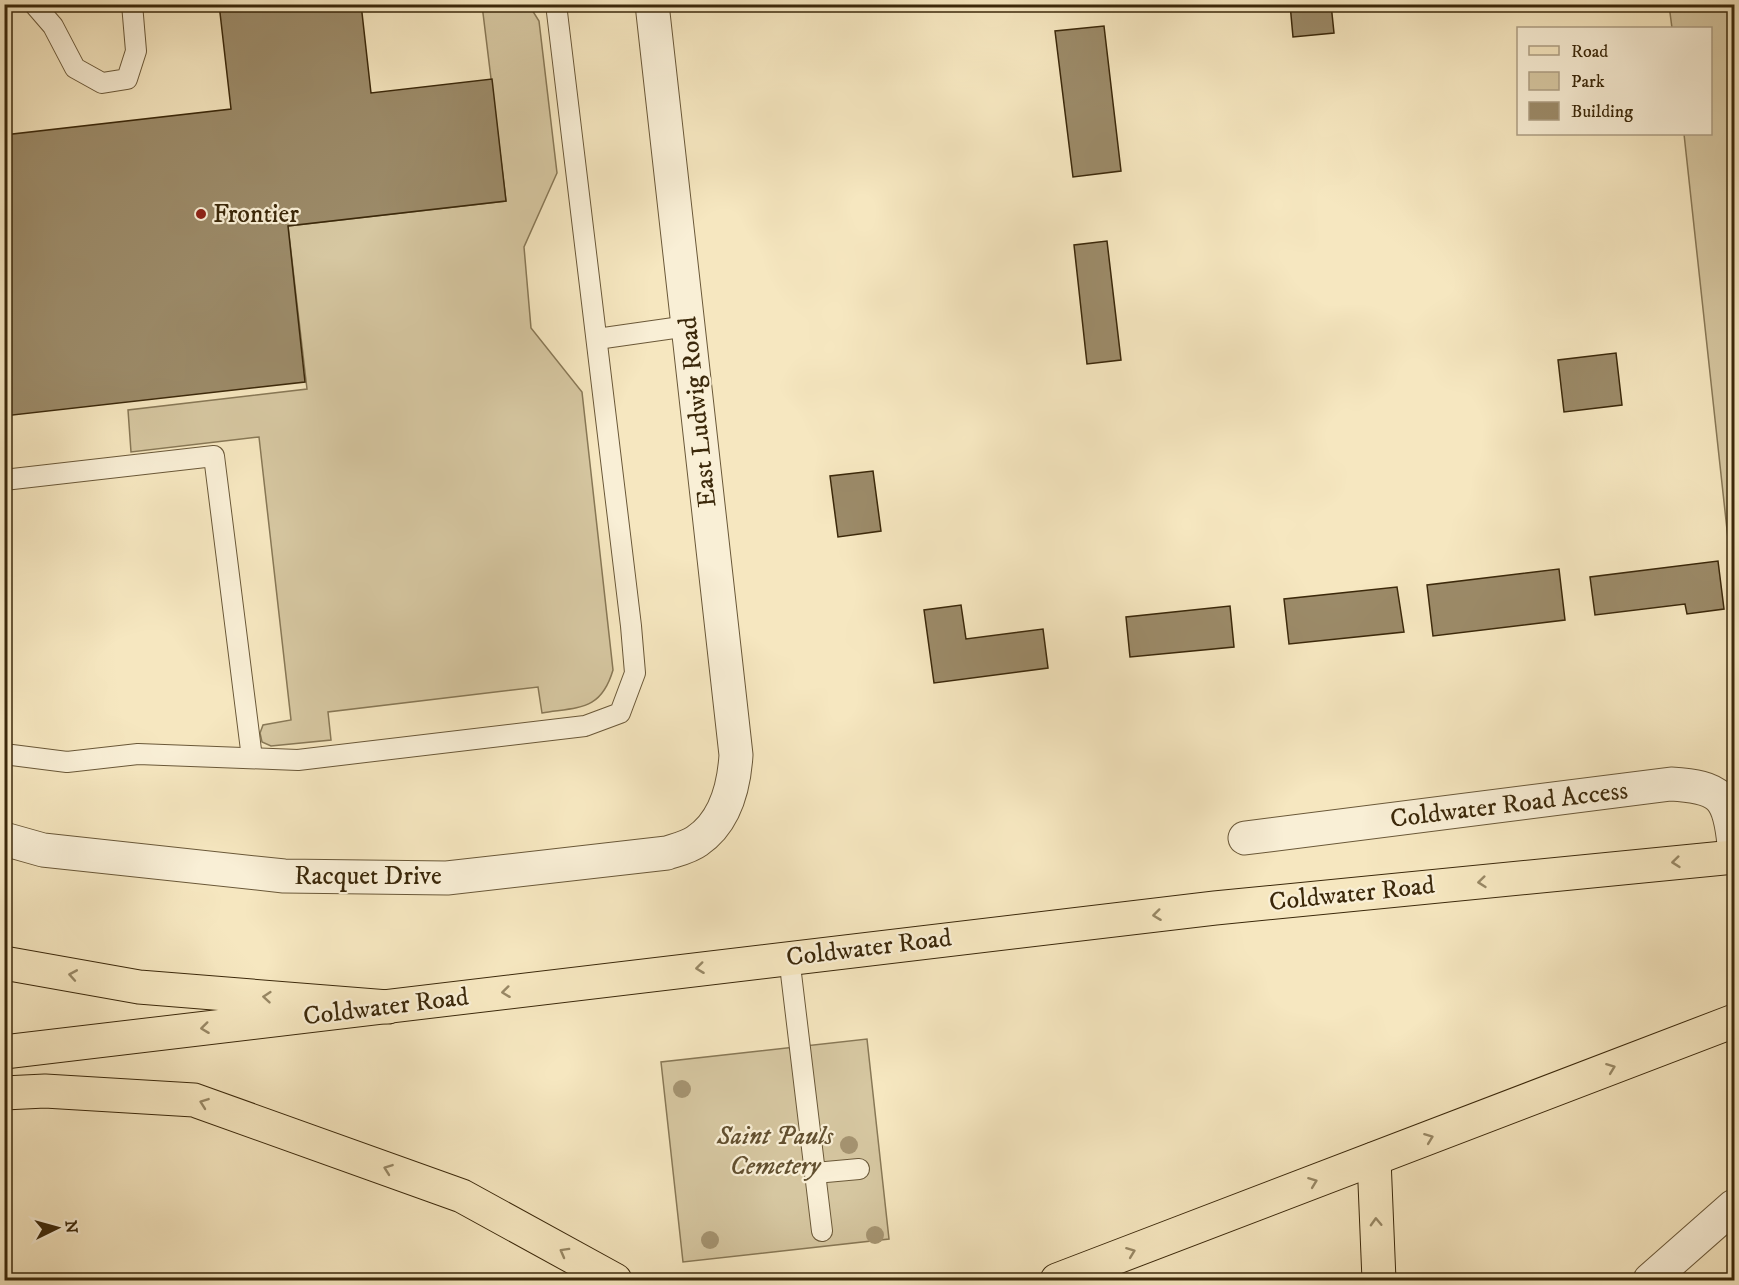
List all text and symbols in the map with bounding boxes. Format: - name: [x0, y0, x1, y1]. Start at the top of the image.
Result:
- legend: [1517, 27, 1712, 135]
- text: Road: [1571, 41, 1608, 63]
- text: Park: [1571, 71, 1605, 93]
- text: Building: [1571, 101, 1633, 123]
- place label: Frontier: [213, 198, 299, 231]
- marker: Frontier: [194, 207, 208, 221]
- street label: East Ludwig Road: [672, 315, 724, 509]
- street label: Coldwater Road Access: [1388, 774, 1630, 836]
- one-way arrow: [1672, 855, 1681, 868]
- street label: Racquet Drive: [294, 860, 442, 893]
- street label: Coldwater Road: [1268, 869, 1436, 919]
- one-way arrow: [1478, 875, 1487, 888]
- one-way arrow: [1153, 908, 1162, 920]
- street label: Coldwater Road: [784, 921, 954, 975]
- one-way arrow: [695, 962, 704, 974]
- one-way arrow: [68, 969, 78, 982]
- street label: Coldwater Road: [301, 980, 471, 1034]
- one-way arrow: [502, 986, 511, 998]
- one-way arrow: [262, 991, 271, 1004]
- one-way arrow: [200, 1022, 209, 1034]
- one-way arrow: [1605, 1063, 1616, 1075]
- one-way arrow: [199, 1098, 210, 1111]
- park label: Saint Pauls Cemetery: [716, 1120, 834, 1183]
- one-way arrow: [1423, 1132, 1434, 1145]
- one-way arrow: [383, 1164, 394, 1177]
- one-way arrow: [1307, 1177, 1318, 1189]
- north arrow: [27, 1198, 87, 1258]
- one-way arrow: [1369, 1218, 1382, 1227]
- text: N: [60, 1219, 81, 1234]
- one-way arrow: [1125, 1247, 1136, 1259]
- one-way arrow: [560, 1248, 570, 1259]

